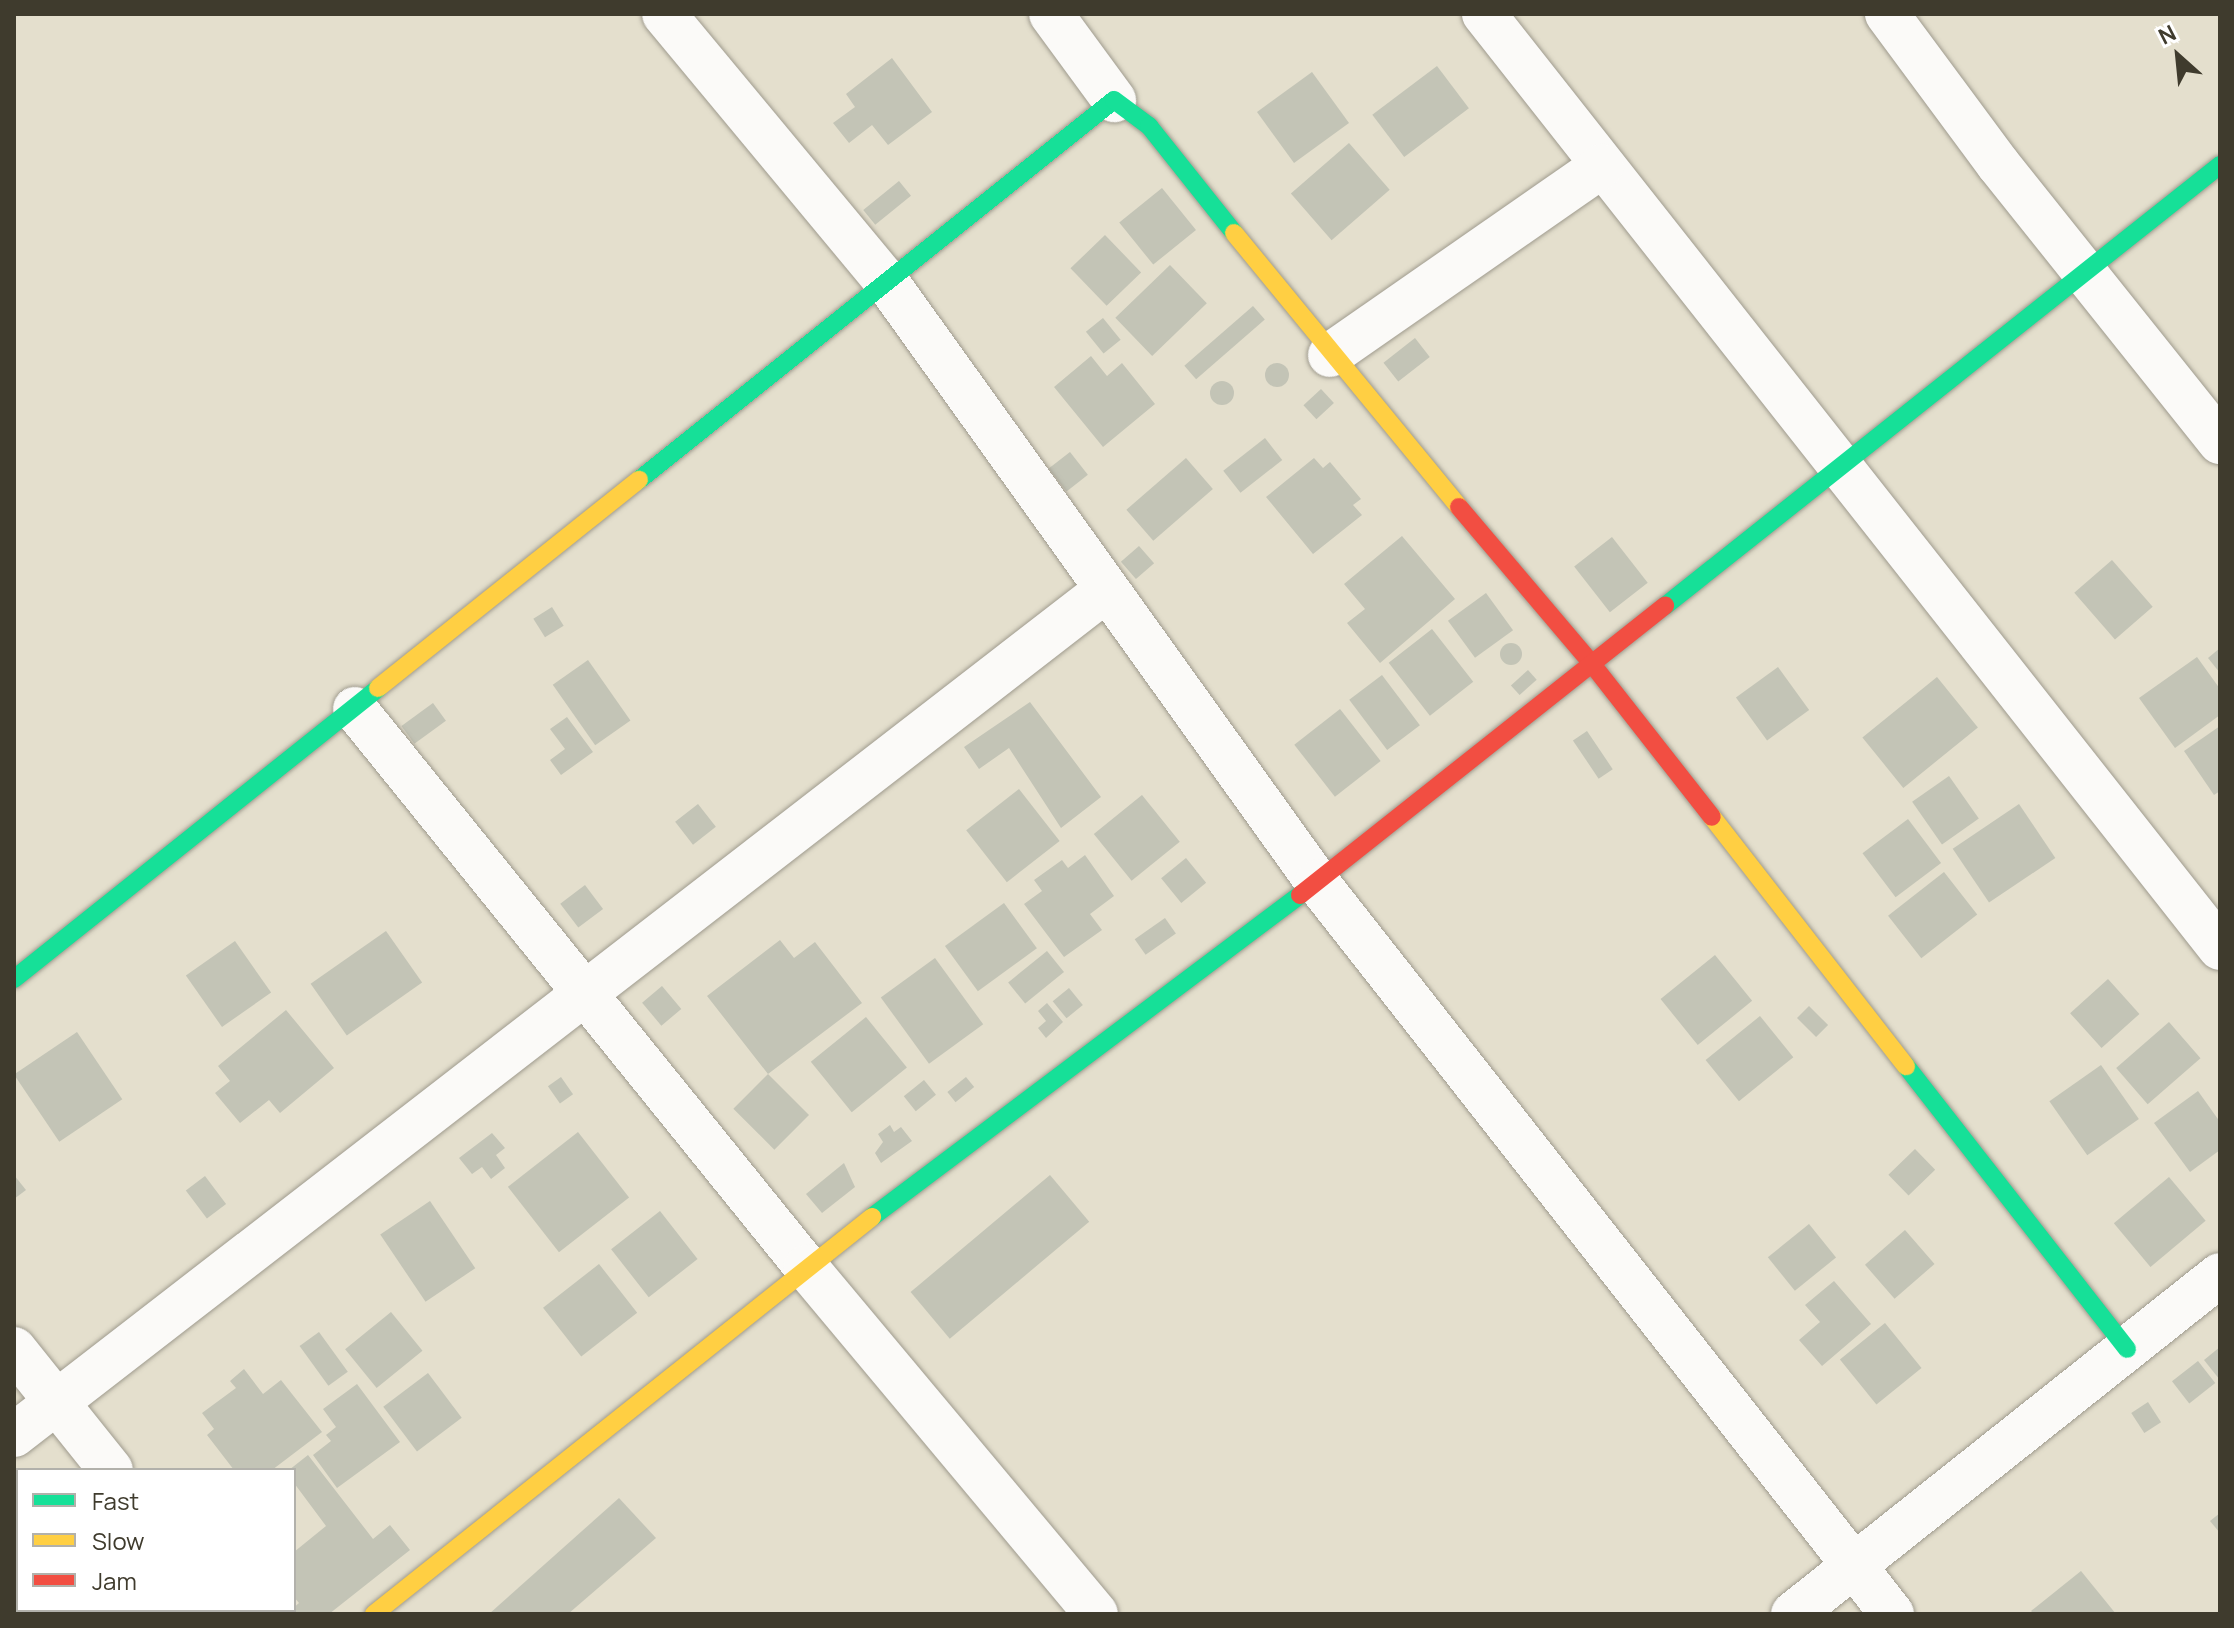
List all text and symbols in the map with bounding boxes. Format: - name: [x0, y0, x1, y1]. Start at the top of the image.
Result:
- north arrow: [2138, 16, 2218, 96]
- text: N: [2153, 18, 2181, 52]
- legend: [16, 1468, 296, 1612]
- text: Fast: [92, 1484, 139, 1517]
- text: Slow: [92, 1524, 145, 1557]
- text: Jam: [92, 1564, 137, 1597]

